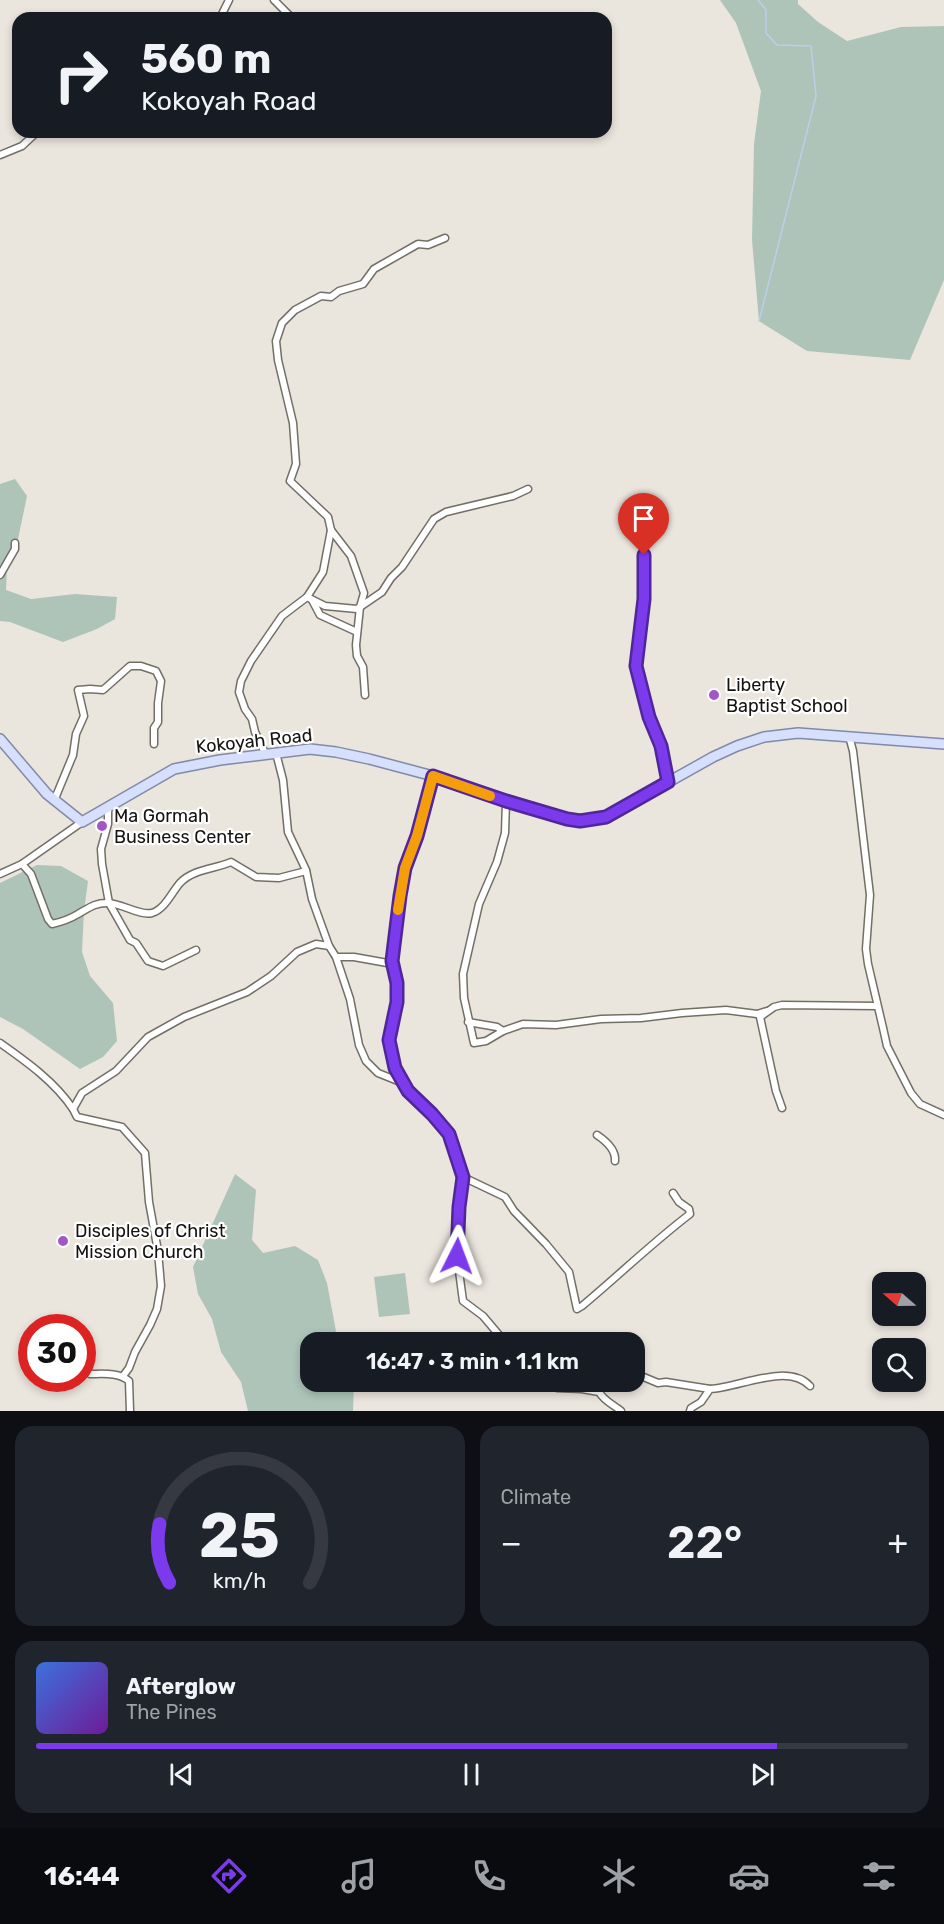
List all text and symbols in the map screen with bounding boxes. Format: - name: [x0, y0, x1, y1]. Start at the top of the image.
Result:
- text: 560 m: [141, 34, 271, 84]
- icon: right: [42, 36, 120, 114]
- text: Kokoyah Road: [141, 85, 316, 117]
- pin: [618, 493, 669, 555]
- icon: arrive: [627, 502, 660, 535]
- place label: Liberty Baptist School: [726, 674, 848, 717]
- marker: Liberty Baptist School: [707, 688, 721, 702]
- street label: Kokoyah Road: [195, 724, 313, 758]
- place label: Ma Gormah Business Center: [114, 805, 251, 848]
- marker: Ma Gormah Business Center: [95, 819, 109, 833]
- place label: Disciples of Christ Mission Church: [75, 1220, 226, 1263]
- position arrow: [425, 1224, 489, 1288]
- marker: Disciples of Christ Mission Church: [56, 1234, 70, 1248]
- north arrow: [872, 1272, 926, 1326]
- map controls: [872, 1272, 926, 1392]
- speed limit sign: 30: [18, 1314, 96, 1392]
- button: search: [872, 1338, 926, 1392]
- text: 16:47 · 3 min · 1.1 km: [366, 1348, 579, 1375]
- text: Climate: [501, 1485, 571, 1509]
- text: 25: [199, 1499, 280, 1573]
- text: 22°: [667, 1516, 742, 1569]
- text: −: [501, 1523, 522, 1562]
- text: +: [887, 1523, 908, 1562]
- text: km/h: [213, 1568, 267, 1593]
- text: Afterglow: [126, 1673, 236, 1700]
- text: The Pines: [126, 1700, 217, 1724]
- icon: previous: [165, 1758, 198, 1791]
- icon: pause: [455, 1758, 488, 1791]
- icon: next: [746, 1758, 779, 1791]
- icon: directions: [208, 1855, 250, 1897]
- icon: music: [338, 1855, 380, 1897]
- icon: phone: [468, 1855, 510, 1897]
- icon: climate: [598, 1855, 640, 1897]
- icon: car: [728, 1855, 770, 1897]
- icon: filters: [858, 1855, 900, 1897]
- text: 16:44: [44, 1860, 120, 1892]

